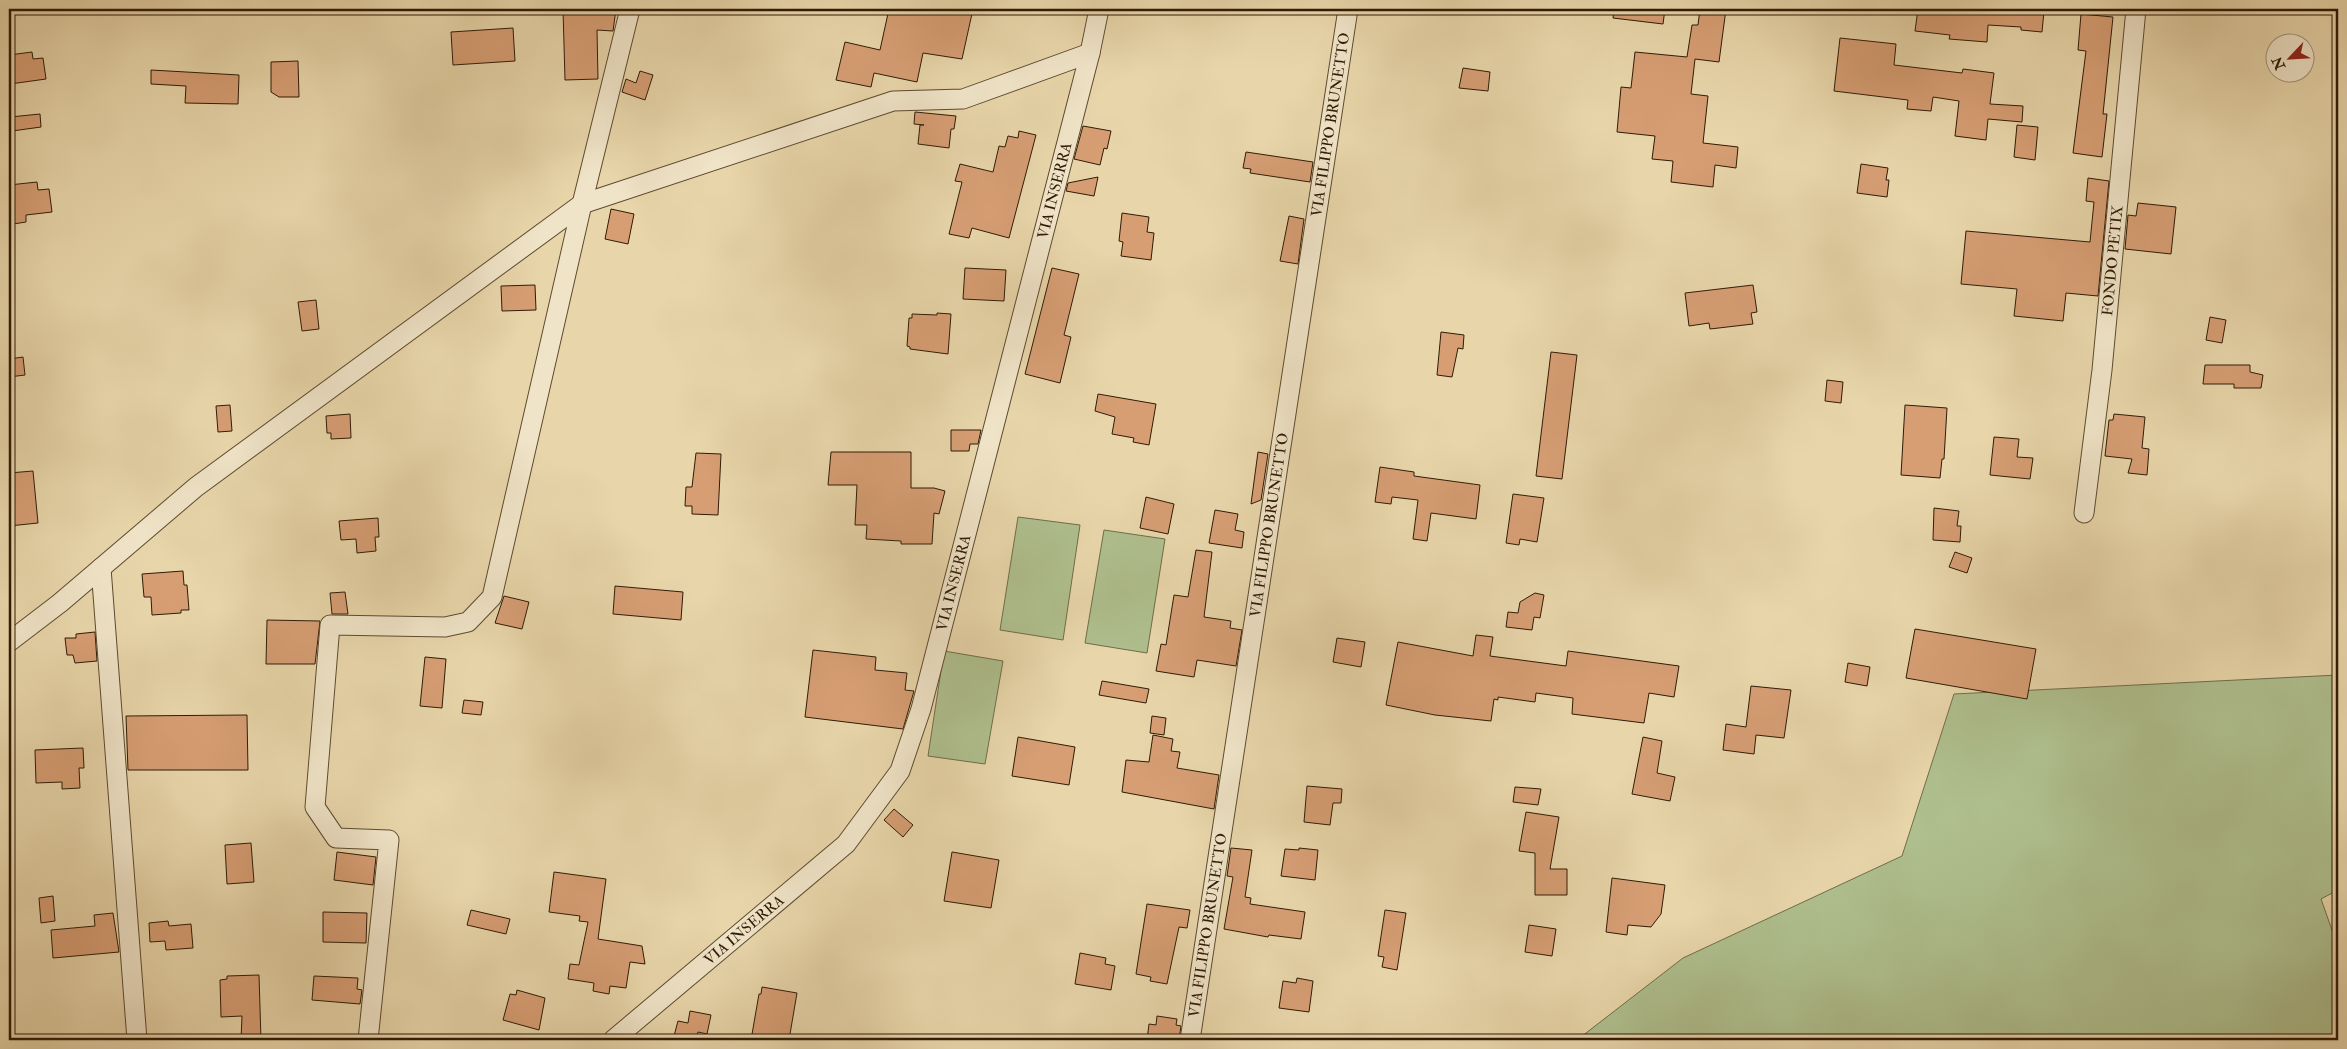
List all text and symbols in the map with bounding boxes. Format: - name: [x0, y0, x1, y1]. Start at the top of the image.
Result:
- street label: VIA FILIPPO BRUNETTO: [1307, 31, 1354, 218]
- north arrow: [2264, 32, 2314, 82]
- text: N: [2268, 54, 2289, 73]
- street label: VIA INSERRA: [1033, 140, 1076, 241]
- street label: FONDO PETIX: [2098, 204, 2127, 317]
- street label: VIA FILIPPO BRUNETTO: [1245, 431, 1292, 619]
- street label: VIA INSERRA: [932, 532, 975, 633]
- street label: VIA FILIPPO BRUNETTO: [1184, 832, 1231, 1019]
- street label: VIA INSERRA: [700, 890, 788, 969]

